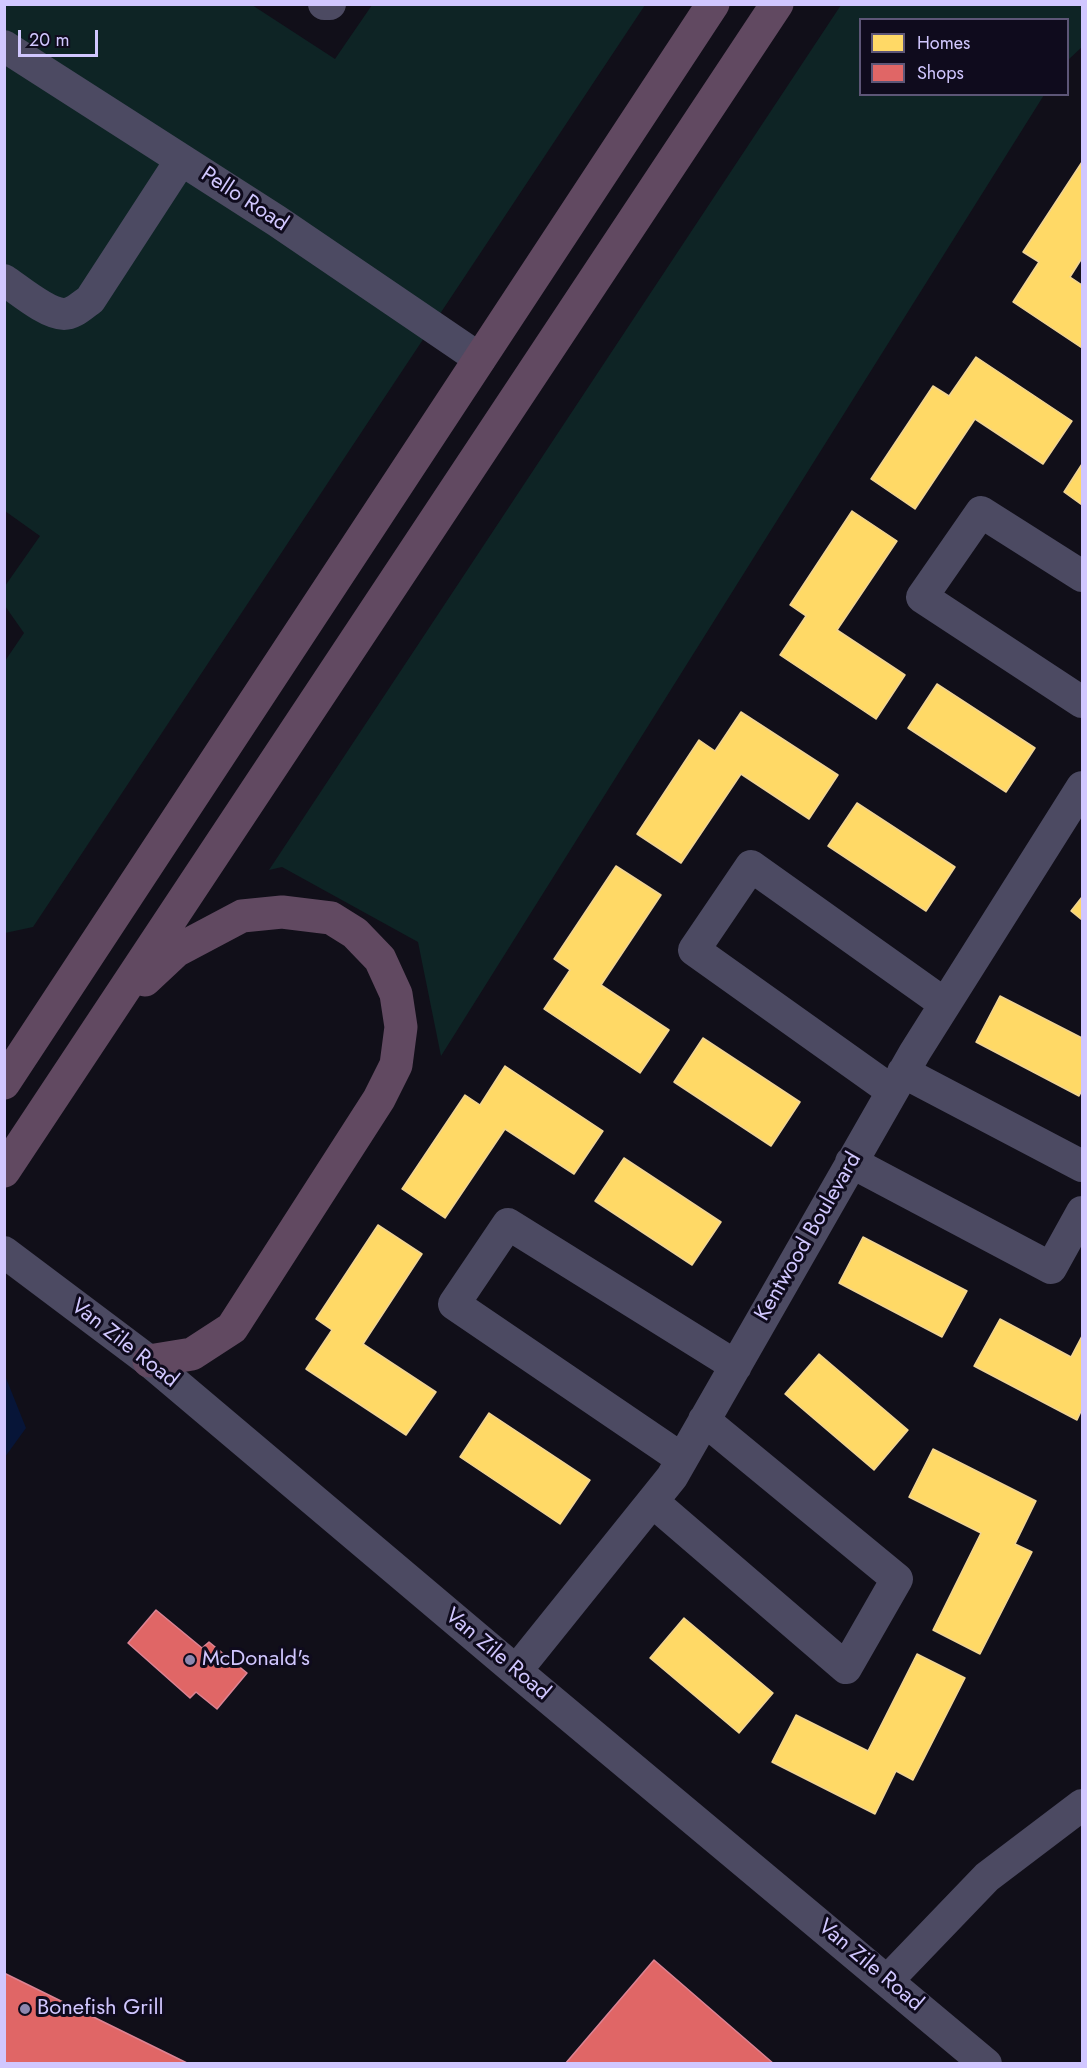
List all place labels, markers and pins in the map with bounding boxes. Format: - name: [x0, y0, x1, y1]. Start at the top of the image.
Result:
- place label: McDonald's: [202, 1647, 310, 1673]
- marker: McDonald's: [183, 1653, 197, 1667]
- place label: Bonefish Grill: [37, 1996, 164, 2022]
- marker: Bonefish Grill: [18, 2002, 32, 2016]

